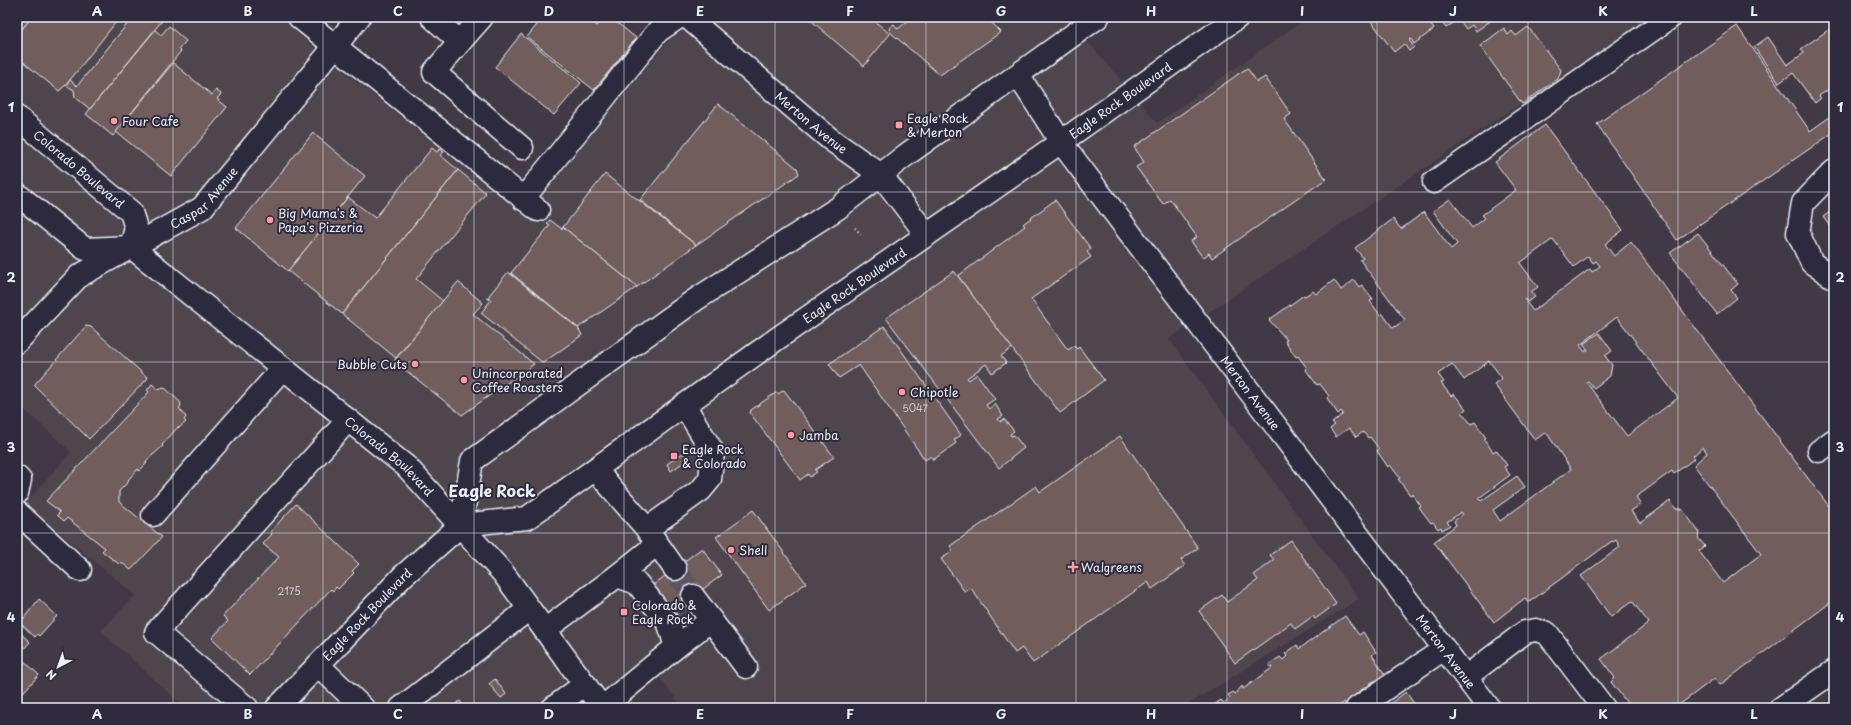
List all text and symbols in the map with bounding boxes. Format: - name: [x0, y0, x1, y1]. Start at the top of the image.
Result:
- text: A: [92, 1, 102, 20]
- text: B: [244, 1, 253, 20]
- text: C: [393, 1, 403, 20]
- text: D: [544, 1, 554, 20]
- text: E: [696, 1, 704, 20]
- text: F: [846, 1, 854, 20]
- text: G: [996, 1, 1006, 20]
- text: H: [1146, 1, 1156, 20]
- text: I: [1300, 1, 1304, 20]
- text: J: [1449, 1, 1457, 20]
- text: K: [1598, 1, 1608, 20]
- text: L: [1750, 1, 1758, 20]
- street label: Eagle Rock Boulevard: [1065, 57, 1176, 143]
- street label: Merton Avenue: [771, 87, 852, 158]
- text: 1: [8, 97, 14, 116]
- text: 1: [1837, 97, 1843, 116]
- place label: Eagle Rock & Merton: [907, 109, 969, 141]
- place label: Four Cafe: [122, 112, 179, 130]
- marker: Four Cafe: [109, 116, 119, 126]
- marker: Eagle Rock & Merton: [894, 120, 904, 130]
- street label: Colorado Boulevard: [30, 126, 129, 213]
- street label: Caspar Avenue: [167, 162, 242, 233]
- place label: Big Mama's & Papa's Pizzeria: [278, 204, 363, 236]
- marker: Big Mama's & Papa's Pizzeria: [265, 215, 275, 225]
- street label: Eagle Rock Boulevard: [799, 243, 910, 327]
- text: 2: [6, 267, 16, 286]
- text: 2: [1835, 267, 1845, 286]
- street label: Merton Avenue: [1217, 352, 1285, 434]
- place label: Bubble Cuts: [337, 355, 407, 373]
- marker: Bubble Cuts: [410, 359, 420, 369]
- place label: Unincorporated Coffee Roasters: [472, 364, 564, 396]
- marker: Unincorporated Coffee Roasters: [459, 375, 469, 385]
- place label: Chipotle: [910, 383, 959, 401]
- marker: Chipotle: [897, 387, 907, 397]
- house number: 5047: [902, 400, 928, 415]
- street label: Colorado Boulevard: [341, 412, 439, 500]
- place label: Jamba: [799, 426, 839, 444]
- marker: Jamba: [786, 430, 796, 440]
- text: 3: [7, 437, 16, 456]
- text: 3: [1836, 437, 1845, 456]
- place label: Eagle Rock & Colorado: [682, 440, 747, 472]
- marker: Eagle Rock & Colorado: [669, 451, 679, 461]
- district label: Eagle Rock: [449, 478, 536, 502]
- place label: Shell: [739, 541, 767, 559]
- marker: Shell: [726, 545, 736, 555]
- place label: Walgreens: [1081, 558, 1142, 576]
- marker: Walgreens: [1068, 562, 1078, 572]
- street label: Eagle Rock Boulevard: [318, 563, 416, 664]
- house number: 2175: [277, 583, 301, 598]
- place label: Colorado & Eagle Rock: [632, 596, 697, 628]
- text: 4: [7, 607, 16, 626]
- marker: Colorado & Eagle Rock: [619, 607, 629, 617]
- text: 4: [1836, 607, 1845, 626]
- street label: Merton Avenue: [1412, 610, 1480, 692]
- north arrow: [38, 647, 78, 687]
- text: N: [42, 665, 60, 684]
- text: A: [92, 704, 102, 723]
- text: B: [244, 704, 253, 723]
- text: C: [393, 704, 403, 723]
- text: D: [544, 704, 554, 723]
- text: E: [696, 704, 704, 723]
- text: F: [846, 704, 854, 723]
- text: G: [996, 704, 1006, 723]
- text: H: [1146, 704, 1156, 723]
- text: I: [1300, 704, 1304, 723]
- text: J: [1449, 704, 1457, 723]
- text: K: [1598, 704, 1608, 723]
- text: L: [1750, 704, 1758, 723]

